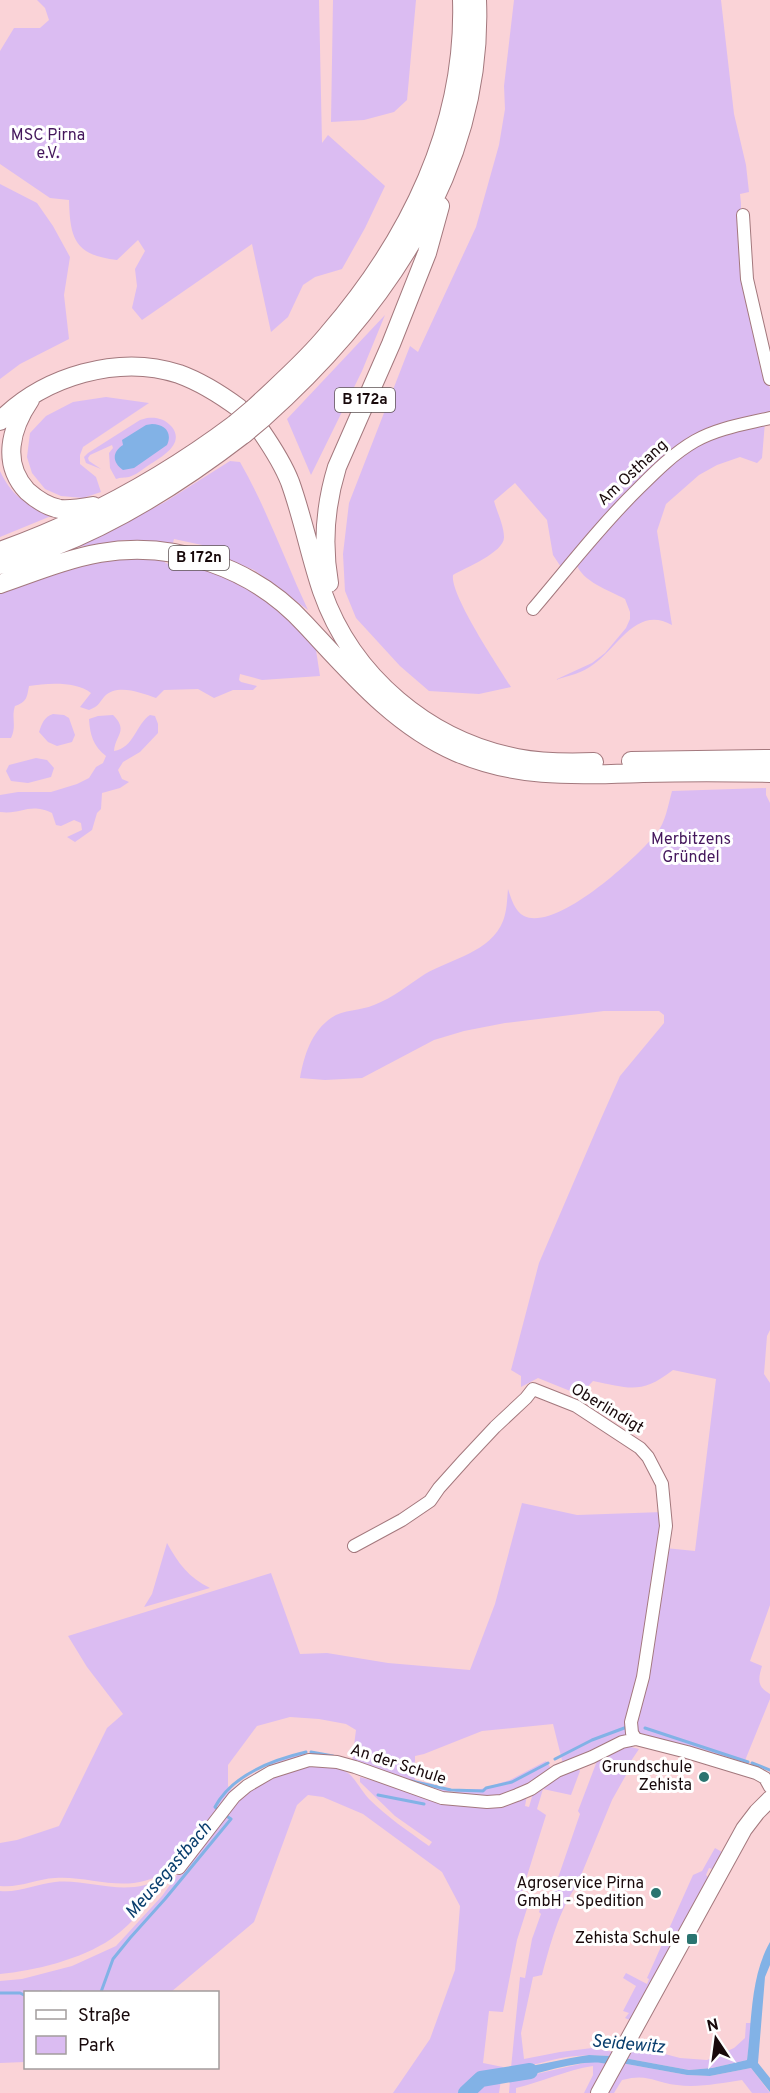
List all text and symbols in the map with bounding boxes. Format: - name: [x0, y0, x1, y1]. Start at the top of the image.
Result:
- park label: MSC Pirna e.V.: [11, 126, 85, 164]
- road number: B 172a: [335, 388, 395, 412]
- street label: Am Osthang: [594, 436, 672, 510]
- road number: B 172n: [169, 546, 229, 570]
- park label: Merbitzens Gründel: [651, 830, 731, 868]
- street label: Oberlindigt: [567, 1379, 647, 1439]
- street label: An der Schule: [348, 1740, 448, 1790]
- place label: Grundschule Zehista: [601, 1758, 692, 1796]
- marker: Grundschule Zehista: [697, 1770, 711, 1784]
- water label: Meusegastbach: [121, 1818, 218, 1924]
- place label: Agroservice Pirna GmbH - Spedition: [517, 1874, 644, 1912]
- marker: Agroservice Pirna GmbH - Spedition: [649, 1886, 663, 1900]
- place label: Zehista Schule: [575, 1929, 680, 1949]
- marker: Zehista Schule: [685, 1932, 699, 1946]
- legend: [24, 1991, 219, 2069]
- text: Straße: [78, 2005, 130, 2028]
- north arrow: [686, 2009, 746, 2069]
- text: N: [705, 2015, 721, 2037]
- water label: Seidewitz: [590, 2030, 667, 2060]
- text: Park: [78, 2035, 115, 2058]

